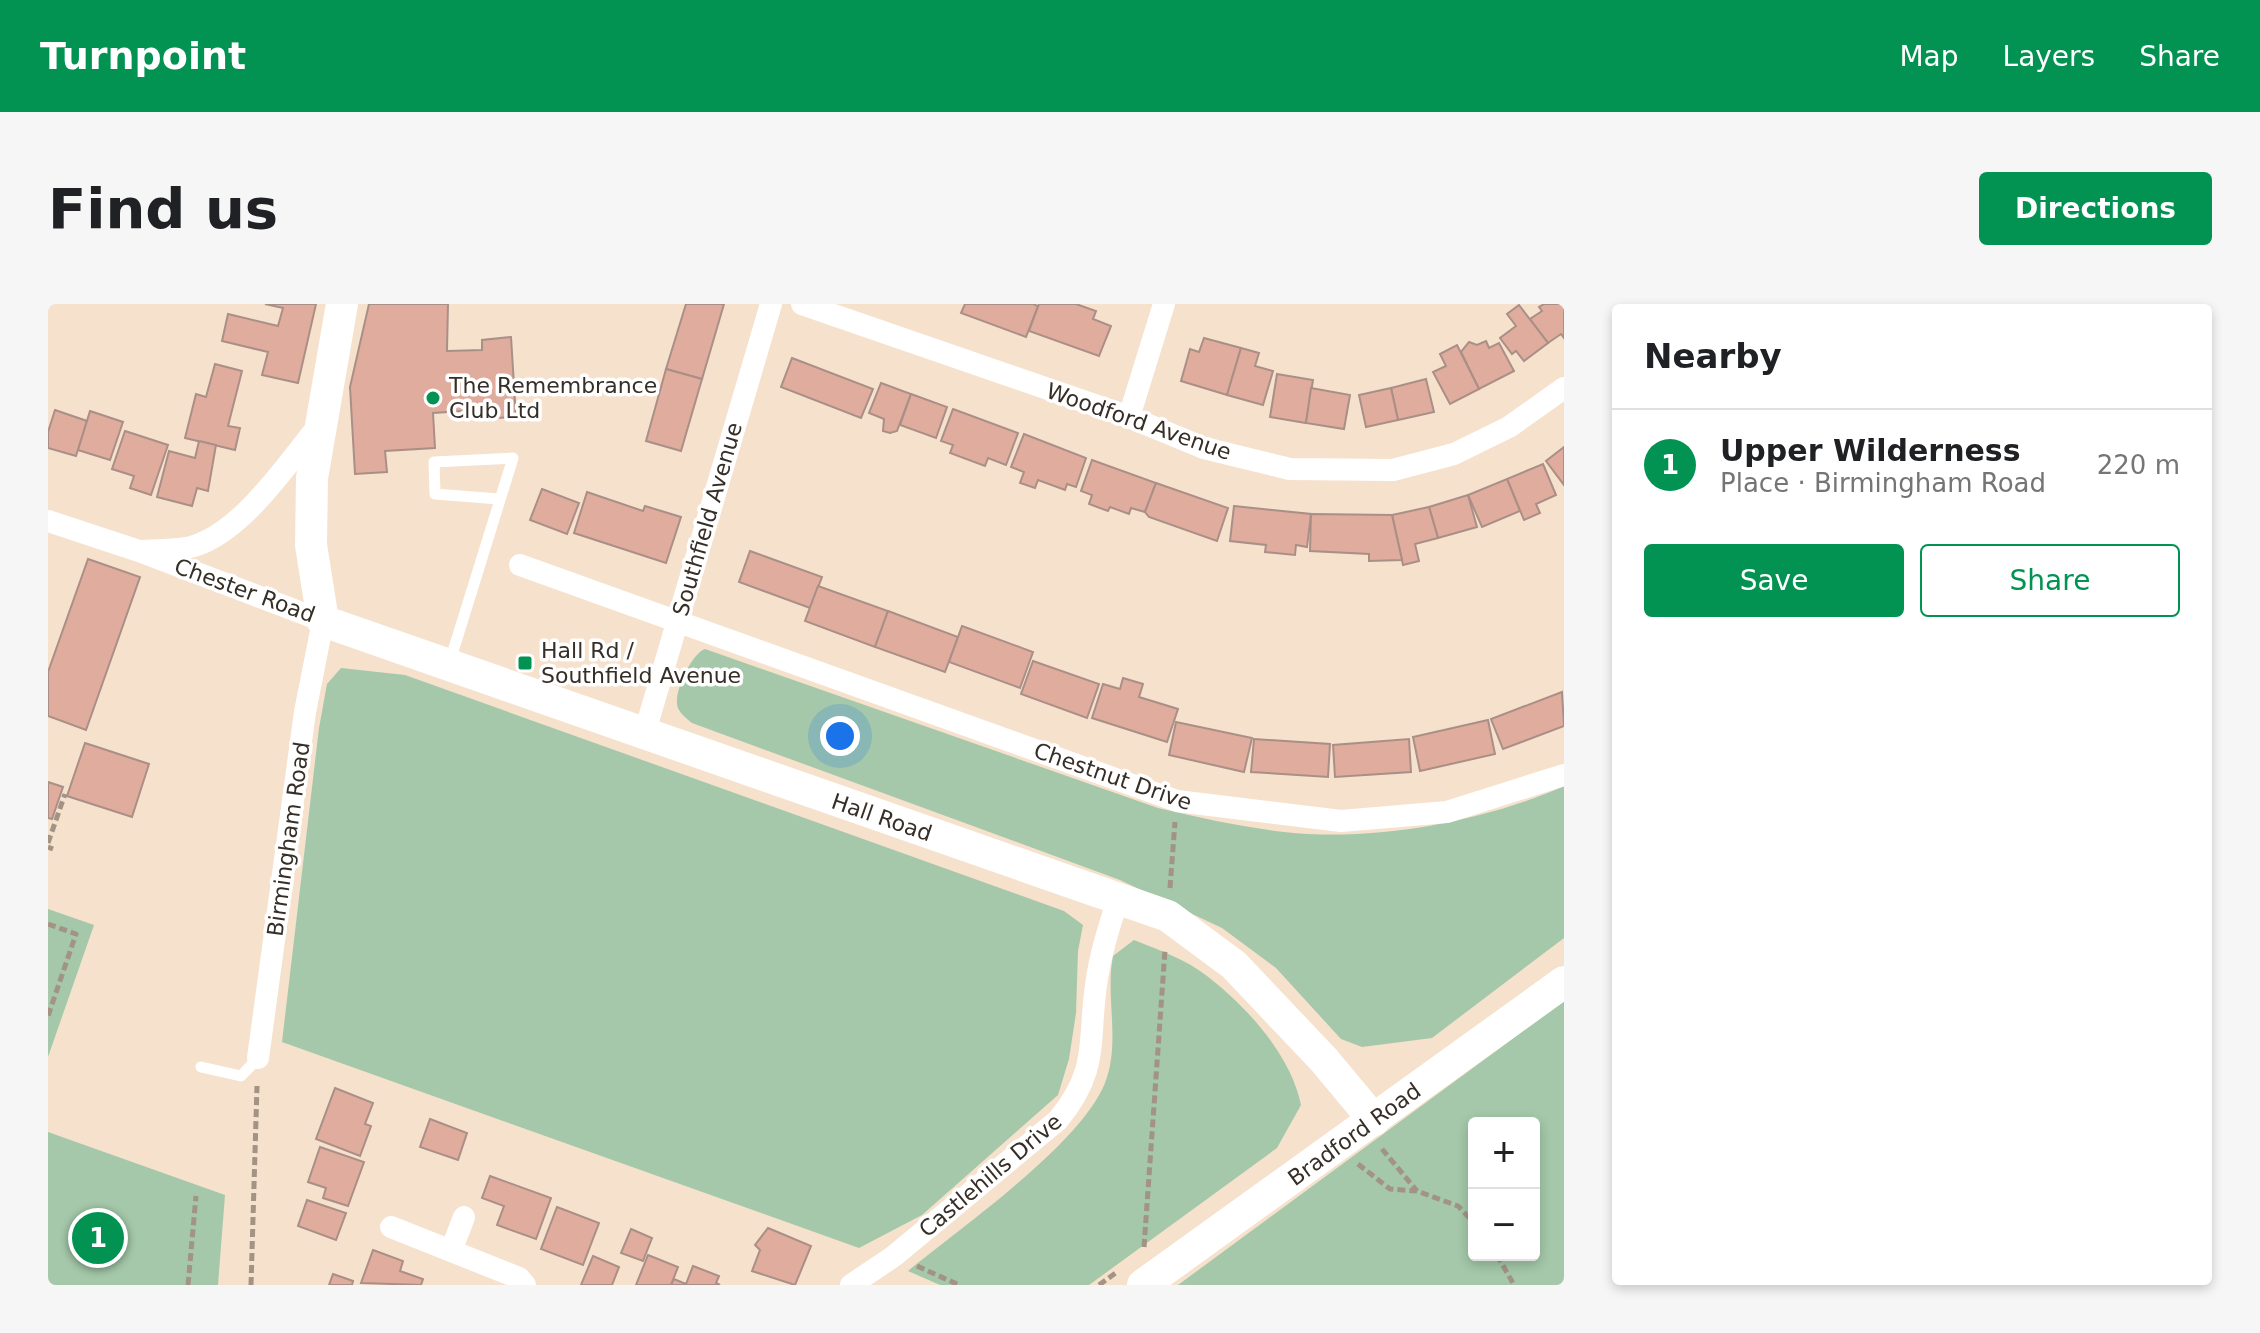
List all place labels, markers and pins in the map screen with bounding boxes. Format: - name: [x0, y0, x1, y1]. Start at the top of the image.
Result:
- place label: The Remembrance Club Ltd: [448, 373, 657, 423]
- marker: The Remembrance Club Ltd: [424, 389, 442, 407]
- place label: Hall Rd / Southfield Avenue: [541, 638, 741, 688]
- marker: Hall Rd / Southfield Avenue: [516, 654, 534, 672]
- pin: 1: [72, 1208, 124, 1268]

